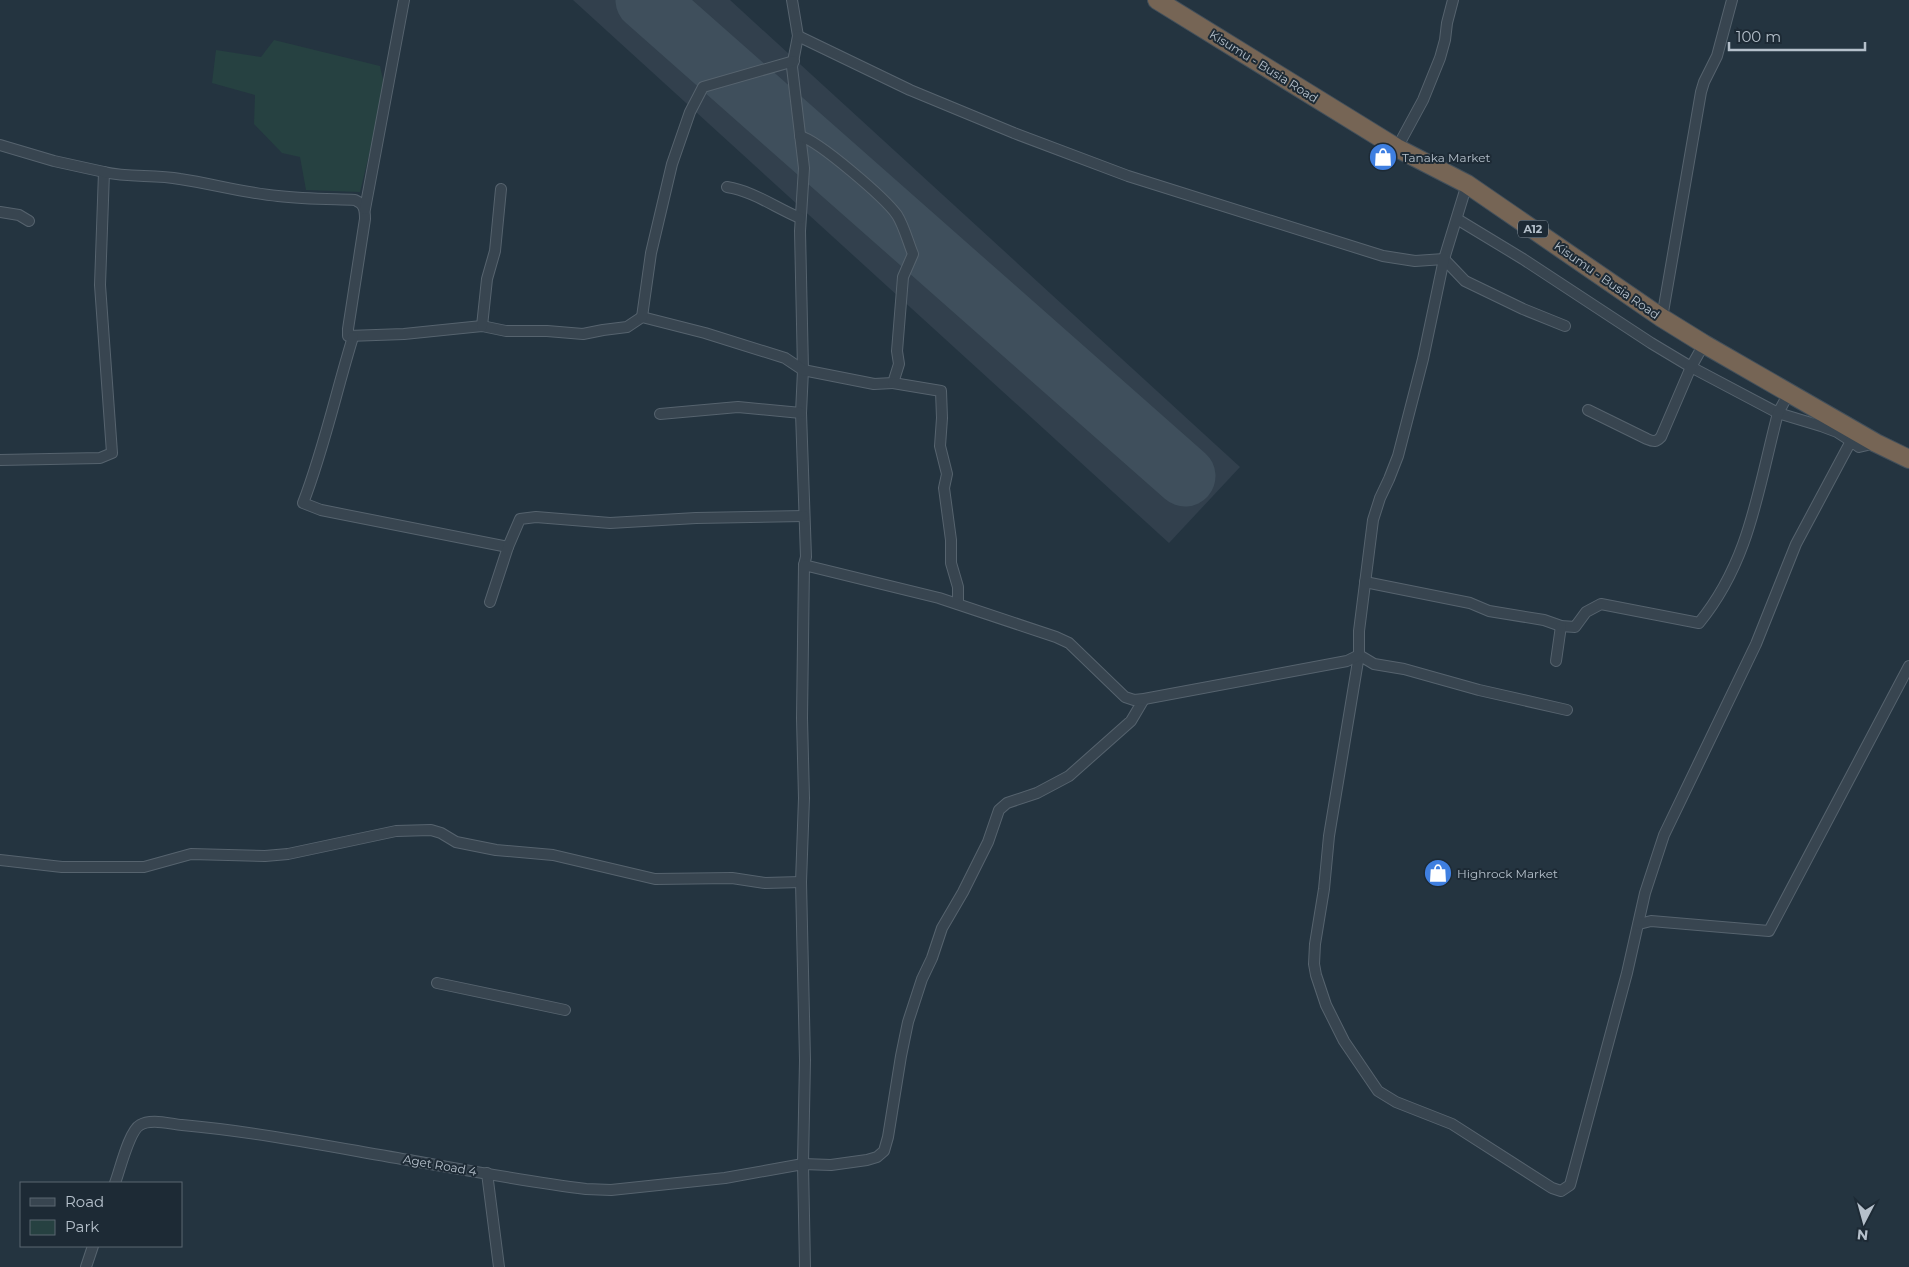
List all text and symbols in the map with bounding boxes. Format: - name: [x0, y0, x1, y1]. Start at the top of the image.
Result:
- scale bar: [1729, 20, 1865, 52]
- street label: Kisumu - Busia Road: [1207, 26, 1321, 106]
- text: 100 m: [1736, 27, 1781, 46]
- shop icon: Tanaka Market: [1368, 142, 1398, 172]
- place label: Tanaka Market: [1402, 150, 1491, 165]
- road number: A12: [1518, 220, 1548, 238]
- street label: Kisumu - Busia Road: [1551, 238, 1663, 322]
- shop icon: Highrock Market: [1423, 858, 1453, 888]
- place label: Highrock Market: [1457, 866, 1558, 881]
- street label: Aget Road 4: [402, 1151, 478, 1179]
- legend: [20, 1182, 182, 1247]
- text: Road: [65, 1192, 104, 1211]
- north arrow: [1839, 1197, 1889, 1247]
- text: Park: [65, 1217, 99, 1236]
- text: N: [1856, 1225, 1869, 1244]

